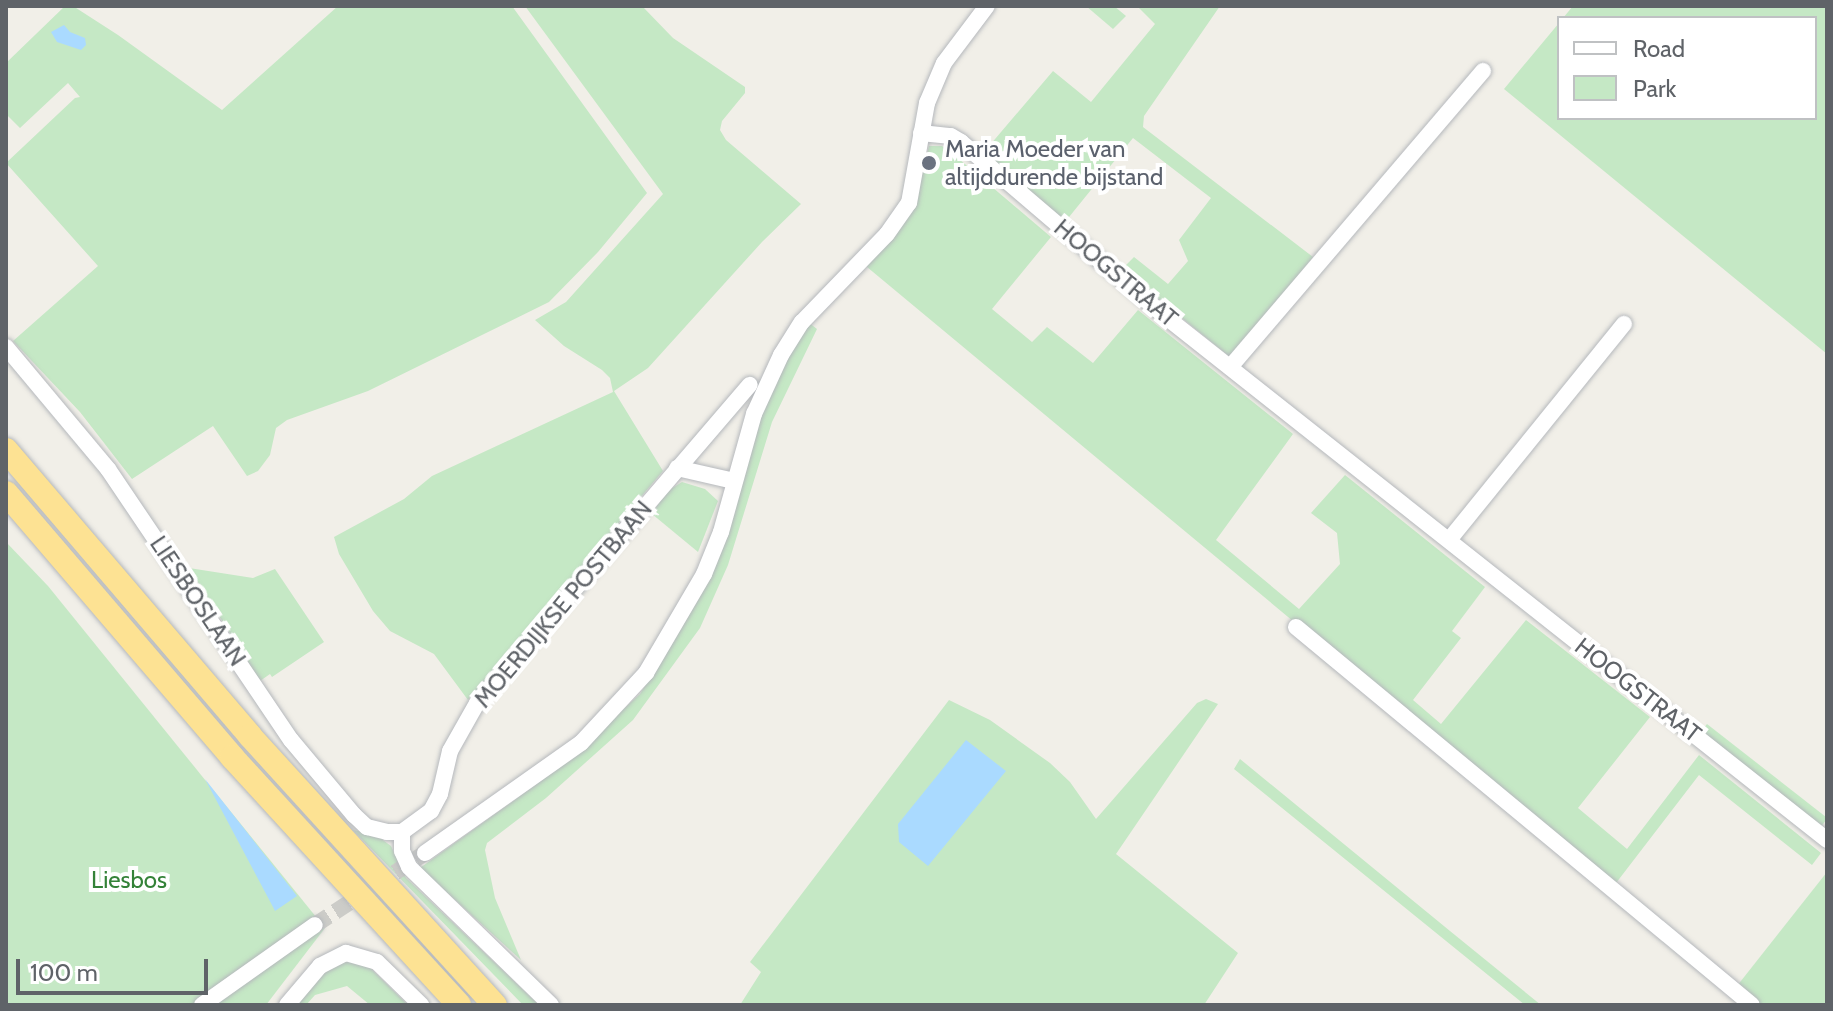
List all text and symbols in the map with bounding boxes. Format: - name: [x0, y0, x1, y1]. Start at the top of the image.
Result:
- legend: [1557, 16, 1817, 120]
- text: Road: [1633, 34, 1685, 63]
- text: Park: [1633, 74, 1676, 103]
- place label: Maria Moeder van altijddurende bijstand: [945, 135, 1163, 191]
- marker: Maria Moeder van altijddurende bijstand: [920, 154, 938, 172]
- street label: HOOGSTRAAT: [1048, 213, 1184, 333]
- street label: MOERDIJKSE POSTBAAN: [468, 495, 658, 713]
- street label: LIESBOSLAAN: [144, 530, 252, 672]
- street label: HOOGSTRAAT: [1569, 632, 1707, 748]
- park label: Liesbos: [91, 866, 167, 894]
- scale bar: [20, 943, 212, 993]
- text: 100 m: [30, 958, 98, 987]

